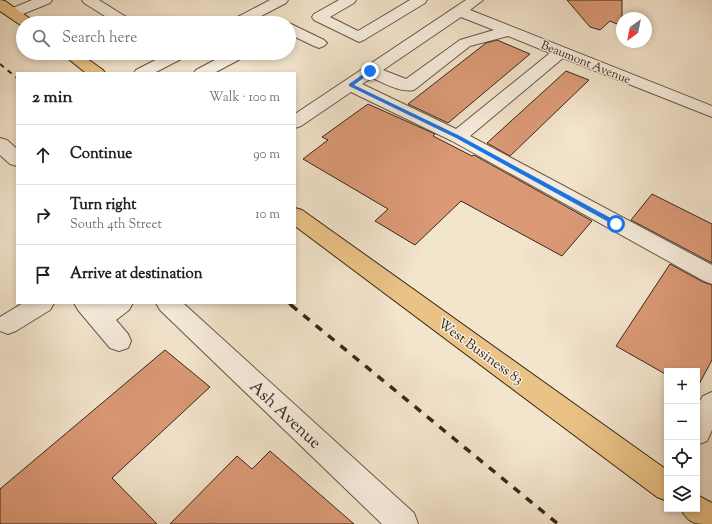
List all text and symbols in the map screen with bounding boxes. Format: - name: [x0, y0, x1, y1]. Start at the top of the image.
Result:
- north arrow: [616, 12, 652, 48]
- search box: [16, 16, 296, 60]
- icon: search: [30, 27, 52, 49]
- text: Search here: [62, 28, 137, 49]
- street label: Beaumont Avenue: [538, 37, 634, 89]
- route end: [361, 62, 379, 80]
- text: 2 min: [32, 86, 73, 110]
- text: Walk · 100 m: [209, 89, 280, 107]
- icon: ahead: [32, 144, 54, 166]
- text: Continue: [70, 144, 132, 165]
- text: 90 m: [253, 146, 280, 164]
- text: Turn right: [70, 195, 136, 216]
- icon: right: [32, 204, 54, 226]
- text: 10 m: [255, 206, 280, 224]
- route start: [607, 215, 625, 233]
- text: South 4th Street: [70, 216, 162, 234]
- icon: arrive: [32, 264, 54, 286]
- text: Arrive at destination: [70, 264, 203, 285]
- street label: West Business 83: [433, 315, 527, 391]
- map controls: [664, 368, 700, 512]
- button: +: [664, 368, 700, 404]
- street label: Ash Avenue: [243, 376, 326, 455]
- button: −: [664, 404, 700, 440]
- button: locate: [664, 440, 700, 476]
- button: layers: [664, 476, 700, 512]

